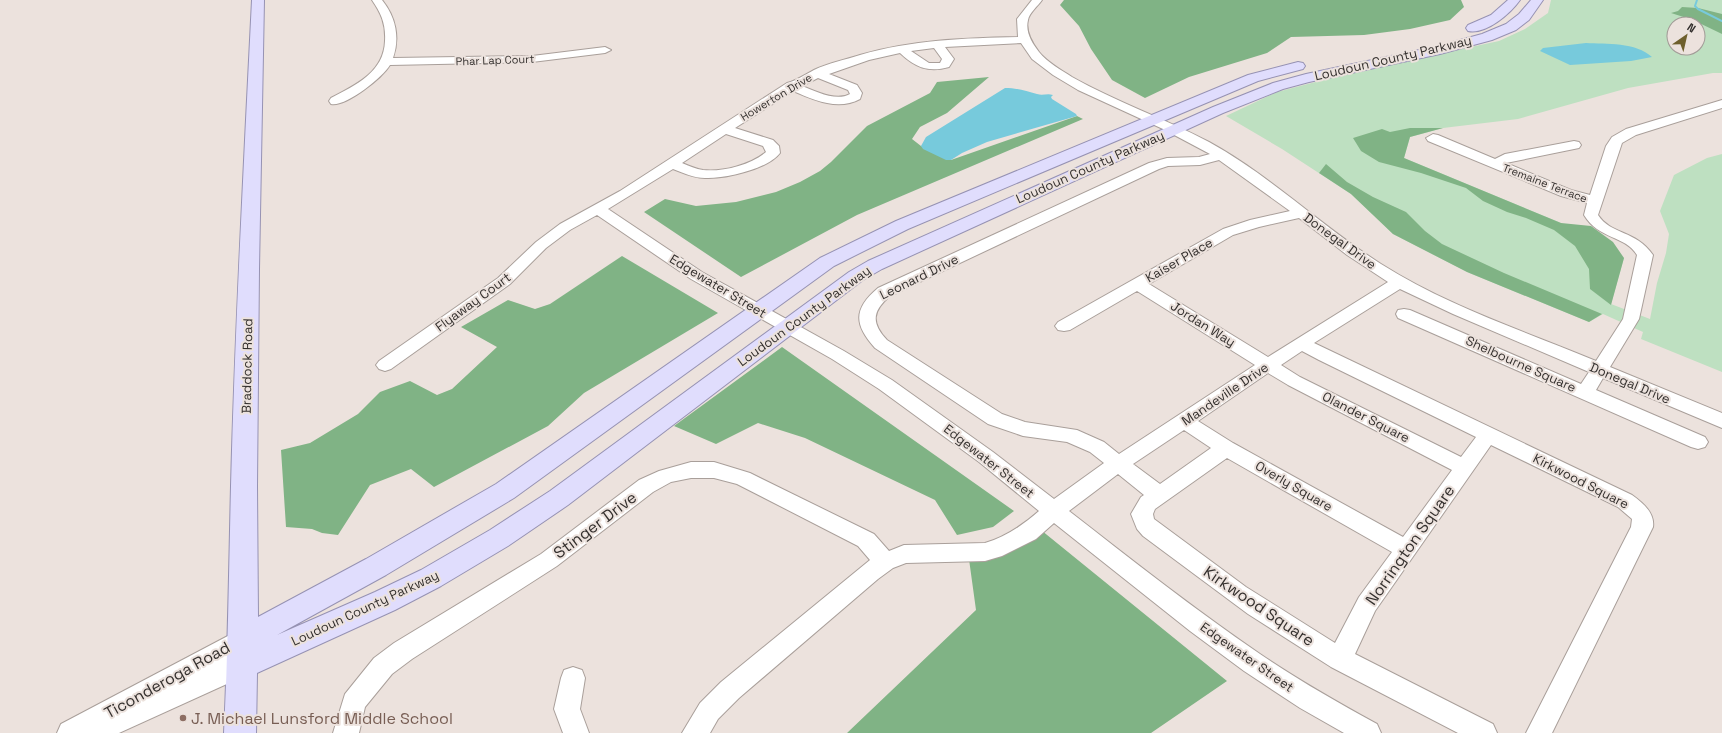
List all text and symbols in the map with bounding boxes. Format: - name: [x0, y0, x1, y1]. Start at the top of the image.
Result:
- north arrow: [1666, 16, 1706, 56]
- text: N: [1685, 20, 1699, 36]
- street label: Loudoun County Parkway: [1313, 32, 1473, 84]
- street label: Phar Lap Court: [455, 52, 535, 68]
- street label: Howerton Drive: [738, 70, 814, 124]
- street label: Loudoun County Parkway: [1013, 127, 1167, 207]
- street label: Tremaine Terrace: [1501, 160, 1589, 206]
- street label: Donegal Drive: [1300, 209, 1380, 273]
- street label: Kaiser Place: [1142, 234, 1216, 286]
- street label: Edgewater Street: [666, 250, 770, 322]
- street label: Leonard Drive: [877, 251, 961, 303]
- street label: Loudoun County Parkway: [734, 262, 874, 370]
- street label: Flyaway Court: [432, 269, 514, 335]
- street label: Jordan Way: [1167, 297, 1239, 351]
- street label: Braddock Road: [238, 318, 256, 414]
- street label: Shelbourne Square: [1463, 332, 1579, 396]
- street label: Donegal Drive: [1587, 358, 1673, 408]
- street label: Mandeville Drive: [1178, 359, 1272, 429]
- street label: Olander Square: [1319, 388, 1413, 446]
- street label: Edgewater Street: [940, 420, 1038, 502]
- street label: Kirkwood Square: [1530, 450, 1632, 512]
- street label: Overly Square: [1252, 457, 1336, 515]
- street label: Norrington Square: [1361, 481, 1459, 609]
- street label: Stinger Drive: [549, 487, 641, 563]
- street label: Kirkwood Square: [1199, 561, 1319, 651]
- street label: Loudoun County Parkway: [289, 566, 441, 650]
- street label: Edgewater Street: [1197, 618, 1297, 696]
- street label: Ticonderoga Road: [100, 637, 234, 723]
- place label: J. Michael Lunsford Middle School: [191, 708, 453, 729]
- marker: J. Michael Lunsford Middle School: [178, 713, 188, 723]

